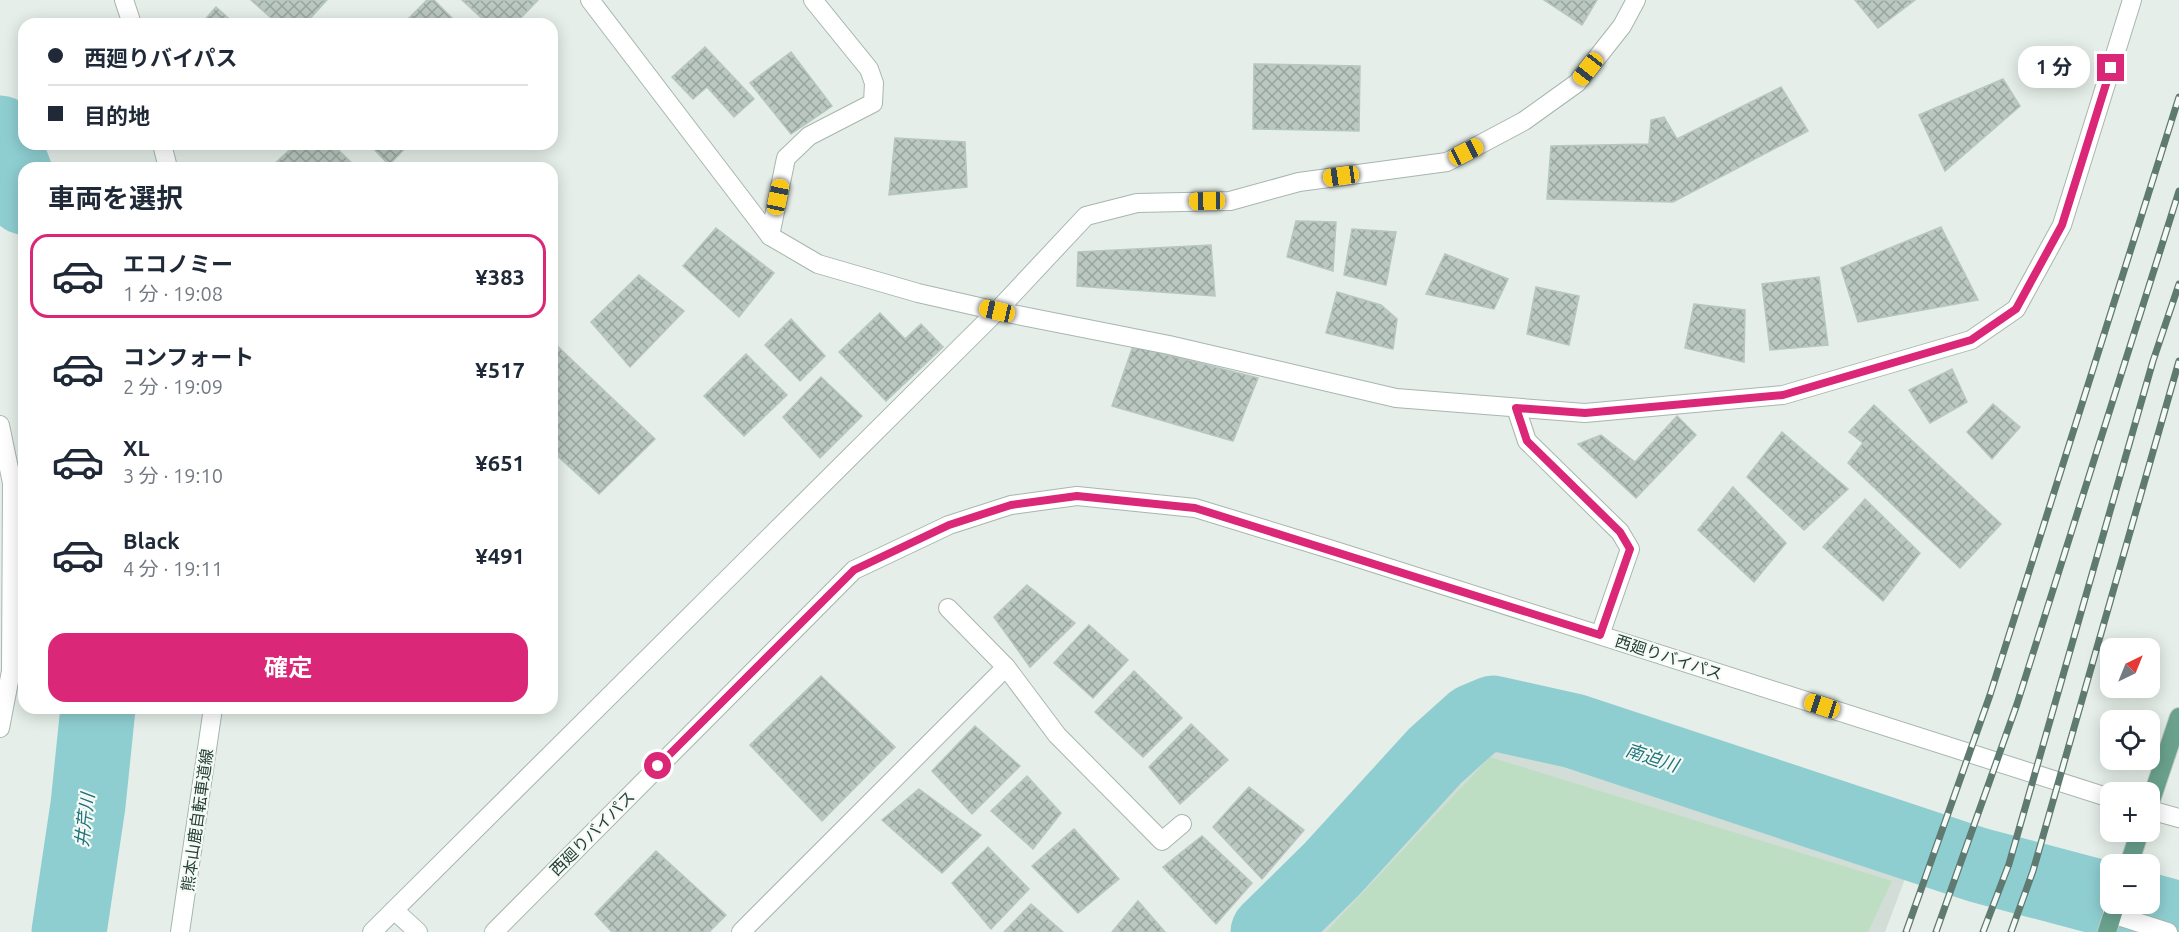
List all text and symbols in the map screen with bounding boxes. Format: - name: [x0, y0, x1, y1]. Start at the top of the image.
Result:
- text: 西廻りバイパス: [84, 45, 238, 70]
- callout: 1 分: [2018, 47, 2090, 89]
- car: [1570, 49, 1606, 89]
- route end: [2097, 54, 2124, 81]
- text: 1 分: [2036, 55, 2072, 78]
- text: 目的地: [84, 103, 150, 128]
- car: [1446, 136, 1486, 168]
- car: [1322, 165, 1360, 187]
- car: [765, 178, 791, 216]
- text: 車両を選択: [48, 183, 183, 213]
- car: [1189, 192, 1225, 210]
- icon: car: [51, 249, 105, 303]
- text: エコノミー: [123, 251, 233, 276]
- text: ¥383: [475, 264, 525, 289]
- text: 1 分 · 19:08: [123, 282, 223, 305]
- car: [977, 298, 1017, 324]
- icon: car: [51, 342, 105, 396]
- text: コンフォート: [123, 344, 254, 369]
- text: ¥517: [475, 357, 525, 382]
- text: 2 分 · 19:09: [123, 375, 223, 398]
- icon: car: [51, 435, 105, 489]
- text: XL: [123, 435, 150, 460]
- text: ¥651: [475, 450, 525, 475]
- text: 3 分 · 19:10: [123, 464, 223, 487]
- icon: car: [51, 528, 105, 582]
- text: Black: [123, 528, 180, 553]
- text: ¥491: [475, 543, 525, 568]
- text: 4 分 · 19:11: [123, 557, 223, 580]
- street label: 西廻りバイパス: [1613, 631, 1725, 683]
- button: 確定: [48, 633, 528, 702]
- north arrow: [2100, 638, 2160, 698]
- map controls: [2100, 638, 2160, 914]
- car: [1802, 692, 1842, 720]
- button: locate: [2100, 710, 2160, 770]
- water label: 南迫川: [1623, 739, 1683, 775]
- street label: 熊本山鹿自転車道線: [178, 747, 216, 893]
- route start: [644, 752, 671, 779]
- button: +: [2100, 782, 2160, 842]
- street label: 西廻りバイパス: [546, 787, 638, 879]
- water label: 井芹川: [71, 790, 97, 848]
- button: −: [2100, 854, 2160, 914]

